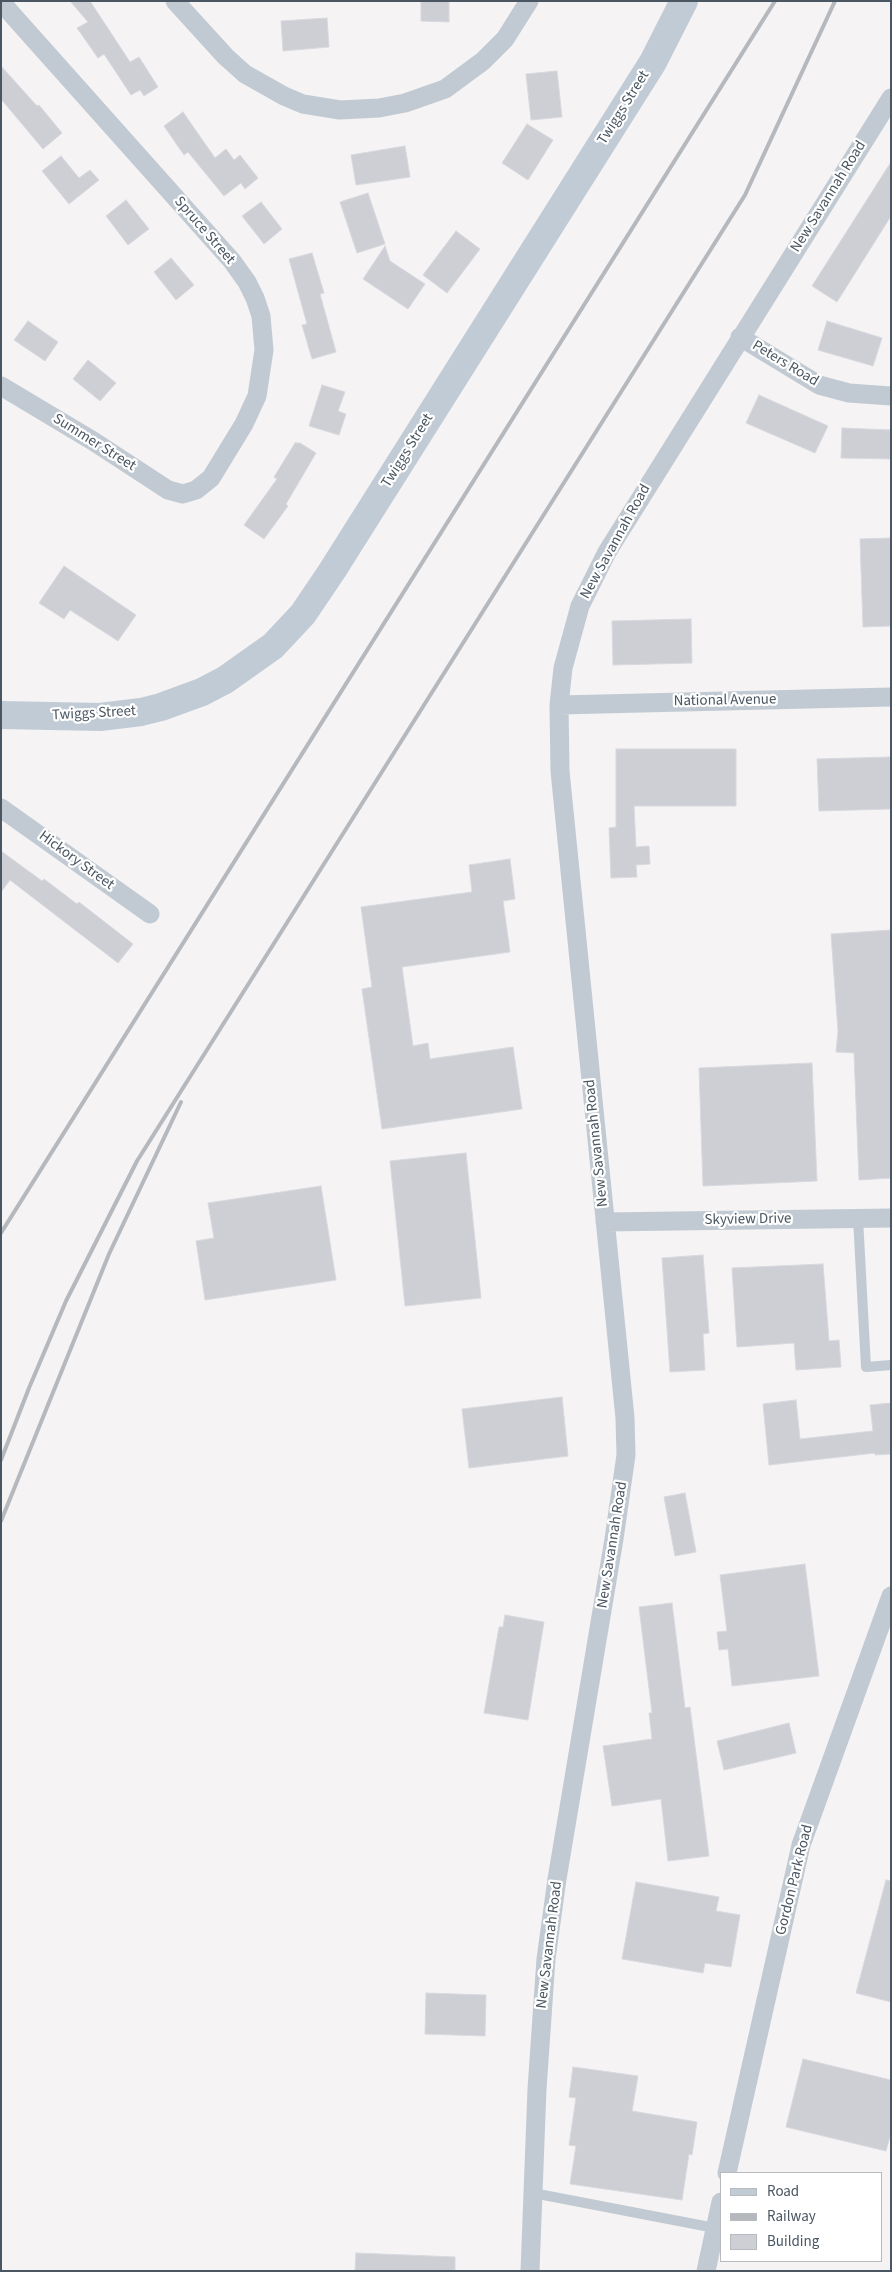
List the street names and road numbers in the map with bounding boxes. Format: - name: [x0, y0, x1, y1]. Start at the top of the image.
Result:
- street label: Twiggs Street: [594, 68, 654, 148]
- street label: New Savannah Road: [787, 138, 871, 256]
- street label: Spruce Street: [170, 193, 238, 269]
- street label: Peters Road: [748, 337, 822, 391]
- street label: Summer Street: [49, 410, 139, 476]
- street label: Twiggs Street: [378, 411, 438, 491]
- street label: New Savannah Road: [577, 482, 655, 602]
- street label: National Avenue: [673, 691, 777, 711]
- street label: Twiggs Street: [52, 703, 136, 725]
- street label: Hickory Street: [35, 828, 117, 894]
- street label: New Savannah Road: [581, 1078, 613, 1208]
- street label: Skyview Drive: [704, 1210, 792, 1230]
- street label: New Savannah Road: [594, 1480, 632, 1610]
- street label: Gordon Park Road: [773, 1823, 817, 1937]
- street label: New Savannah Road: [533, 1880, 567, 2010]

